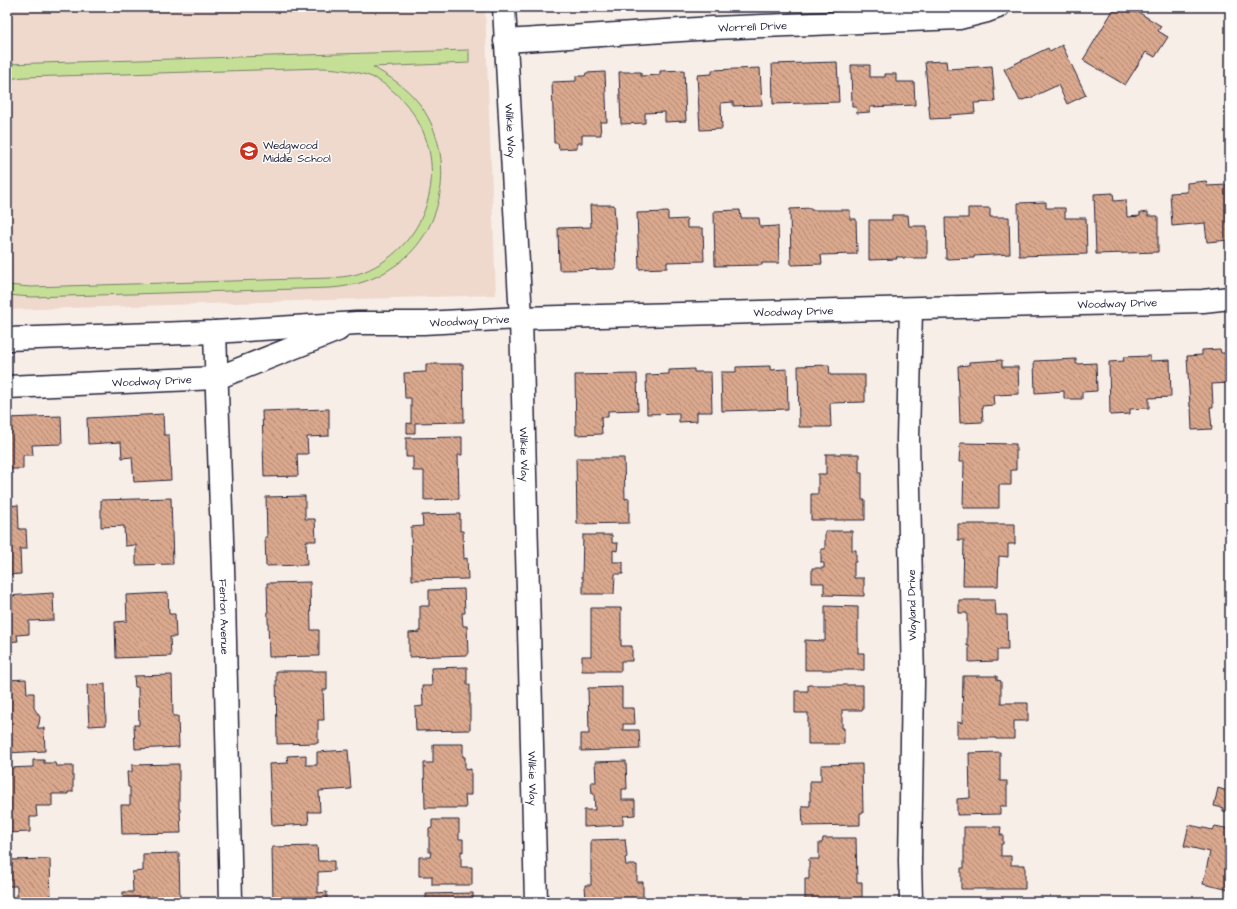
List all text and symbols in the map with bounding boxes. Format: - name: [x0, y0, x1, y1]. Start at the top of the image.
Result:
- street label: Worrell Drive: [718, 17, 787, 35]
- street label: Wilkie Way: [502, 103, 520, 159]
- place label: Wedgwood Middle School: [263, 138, 331, 166]
- school or university icon: Wedgwood Middle School: [238, 140, 260, 162]
- street label: Woodway Drive: [1077, 295, 1157, 312]
- street label: Woodway Drive: [753, 303, 834, 320]
- street label: Woodway Drive: [429, 311, 510, 330]
- street label: Woodway Drive: [112, 372, 192, 390]
- street label: Wilkie Way: [516, 427, 533, 482]
- street label: Wayland Drive: [904, 569, 921, 641]
- street label: Fenton Avenue: [216, 579, 233, 655]
- street label: Wilkie Way: [525, 751, 541, 806]

